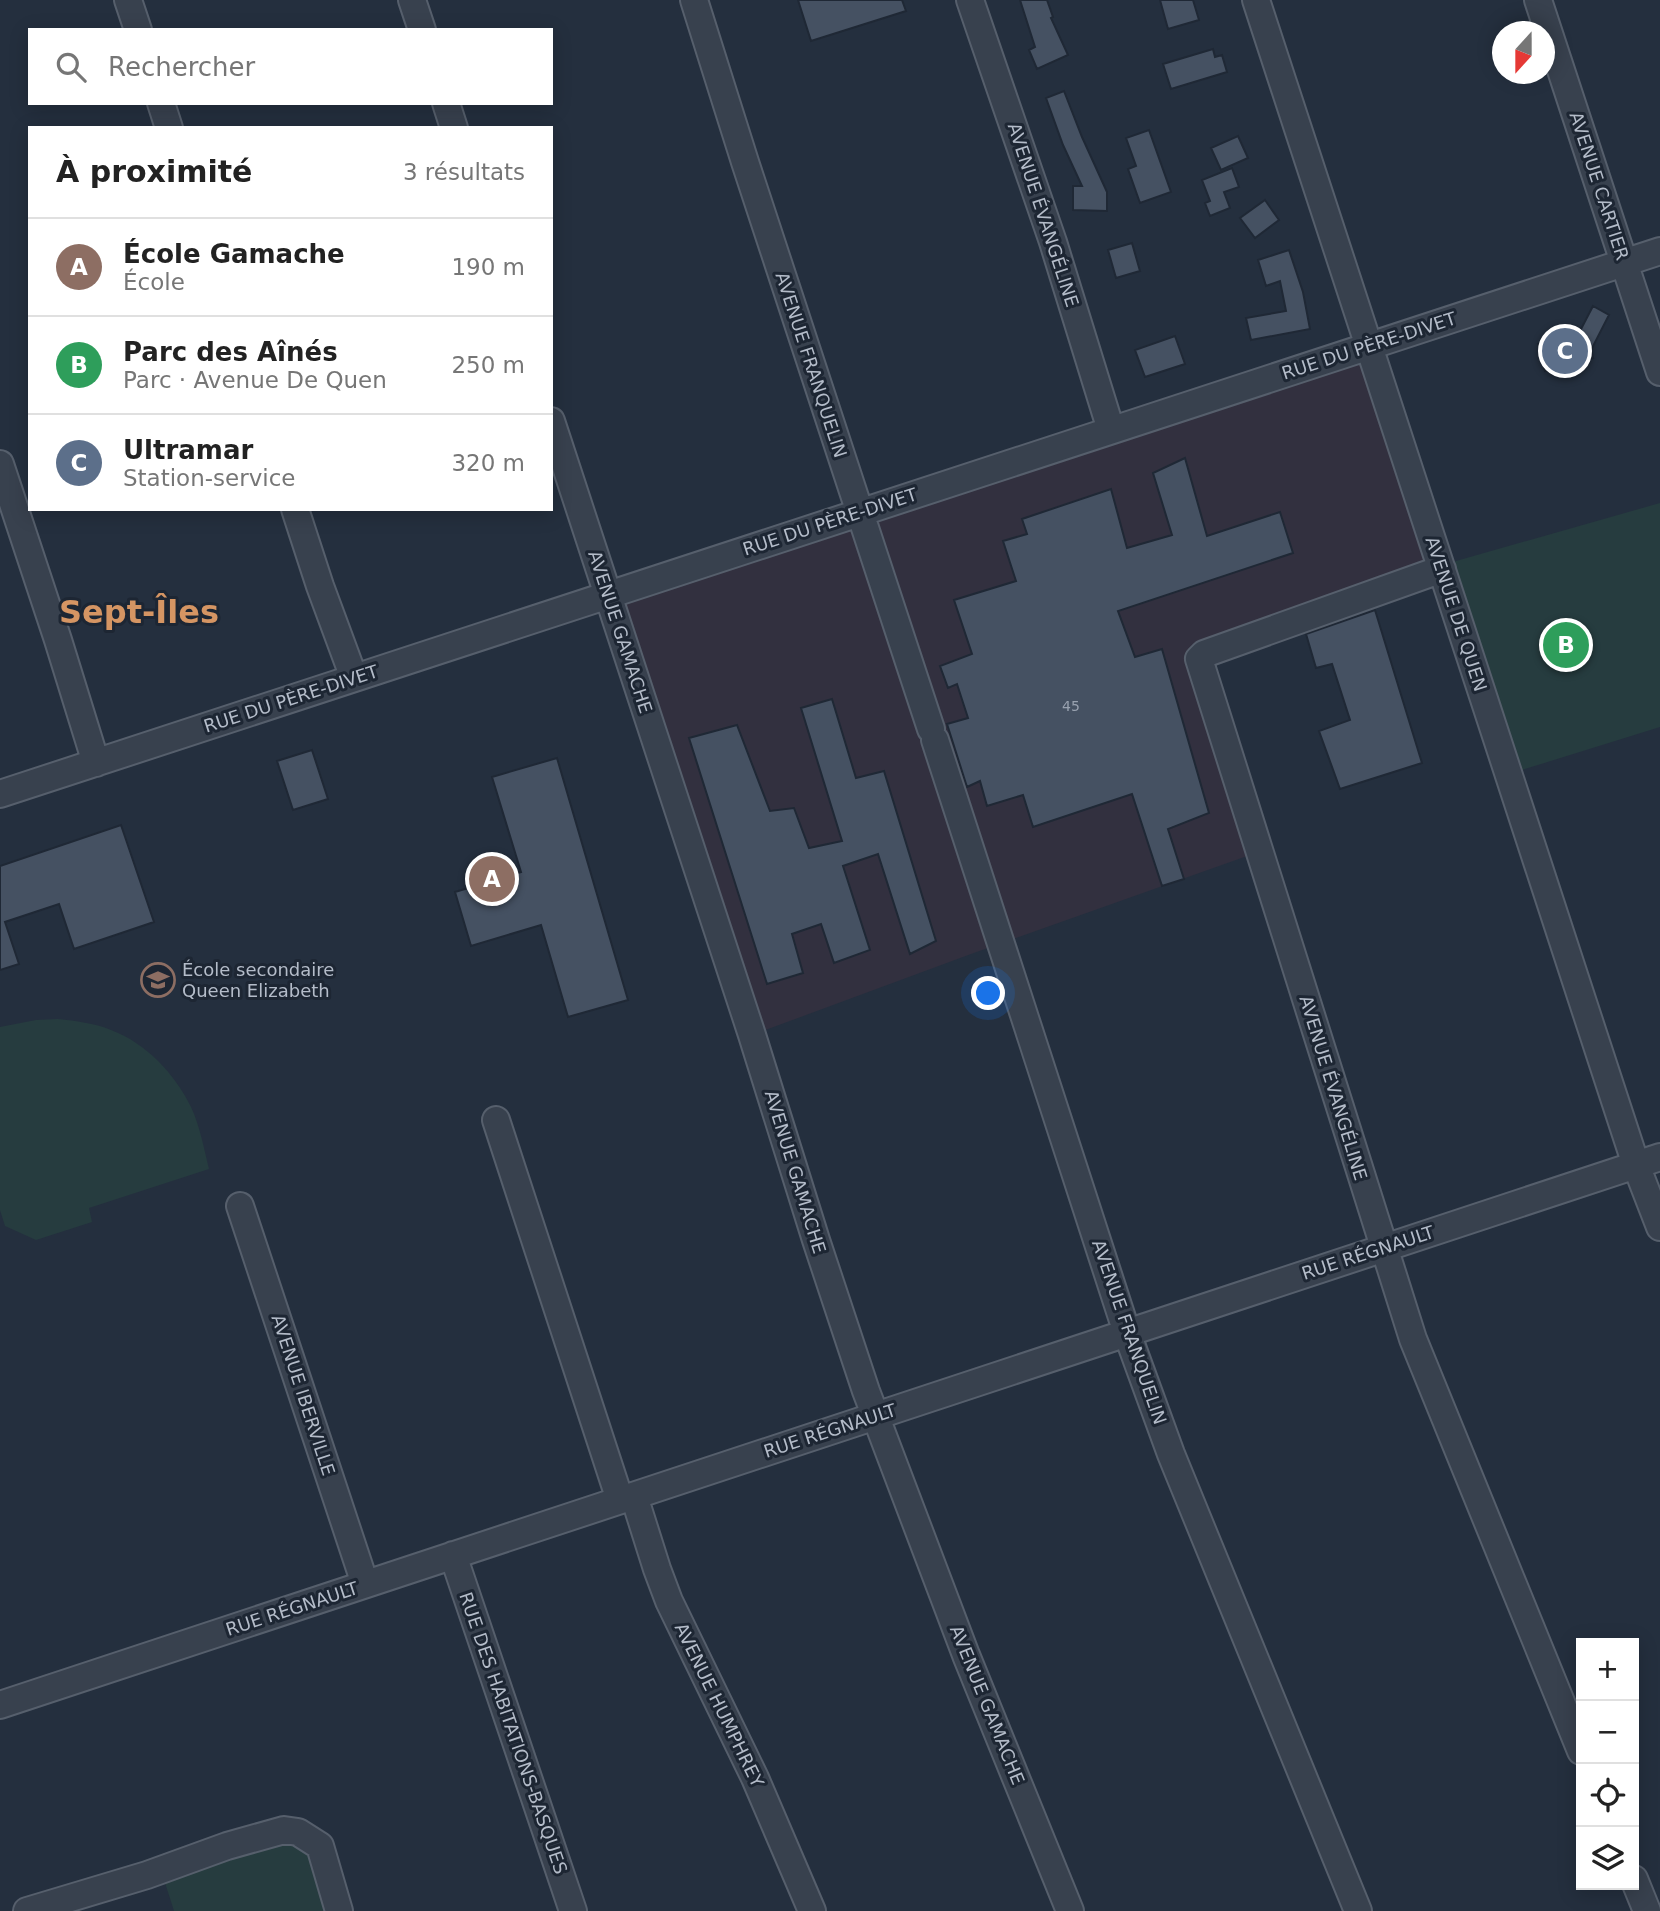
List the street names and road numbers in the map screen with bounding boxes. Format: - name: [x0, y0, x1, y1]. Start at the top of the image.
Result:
- street label: AVENUE CARTIER: [1566, 109, 1633, 263]
- street label: AVENUE ÉVANGÉLINE: [1004, 120, 1083, 310]
- street label: AVENUE FRANQUELIN: [772, 269, 851, 460]
- street label: RUE DU PÈRE-DIVET: [1279, 307, 1460, 384]
- street label: RUE DU PÈRE-DIVET: [740, 483, 921, 560]
- street label: AVENUE DE QUEN: [1422, 534, 1491, 694]
- street label: AVENUE GAMACHE: [584, 548, 657, 716]
- street label: RUE DU PÈRE-DIVET: [201, 660, 382, 737]
- street label: AVENUE ÉVANGÉLINE: [1295, 993, 1372, 1183]
- street label: AVENUE GAMACHE: [761, 1088, 830, 1256]
- street label: RUE RÉGNAULT: [1299, 1221, 1438, 1284]
- street label: AVENUE FRANQUELIN: [1088, 1237, 1171, 1427]
- street label: AVENUE IBERVILLE: [268, 1312, 339, 1478]
- street label: RUE RÉGNAULT: [761, 1399, 900, 1462]
- street label: RUE RÉGNAULT: [223, 1577, 362, 1640]
- street label: RUE DES HABITATIONS-BASQUES: [455, 1589, 572, 1876]
- street label: AVENUE HUMPHREY: [671, 1619, 769, 1791]
- street label: AVENUE GAMACHE: [946, 1622, 1029, 1787]

